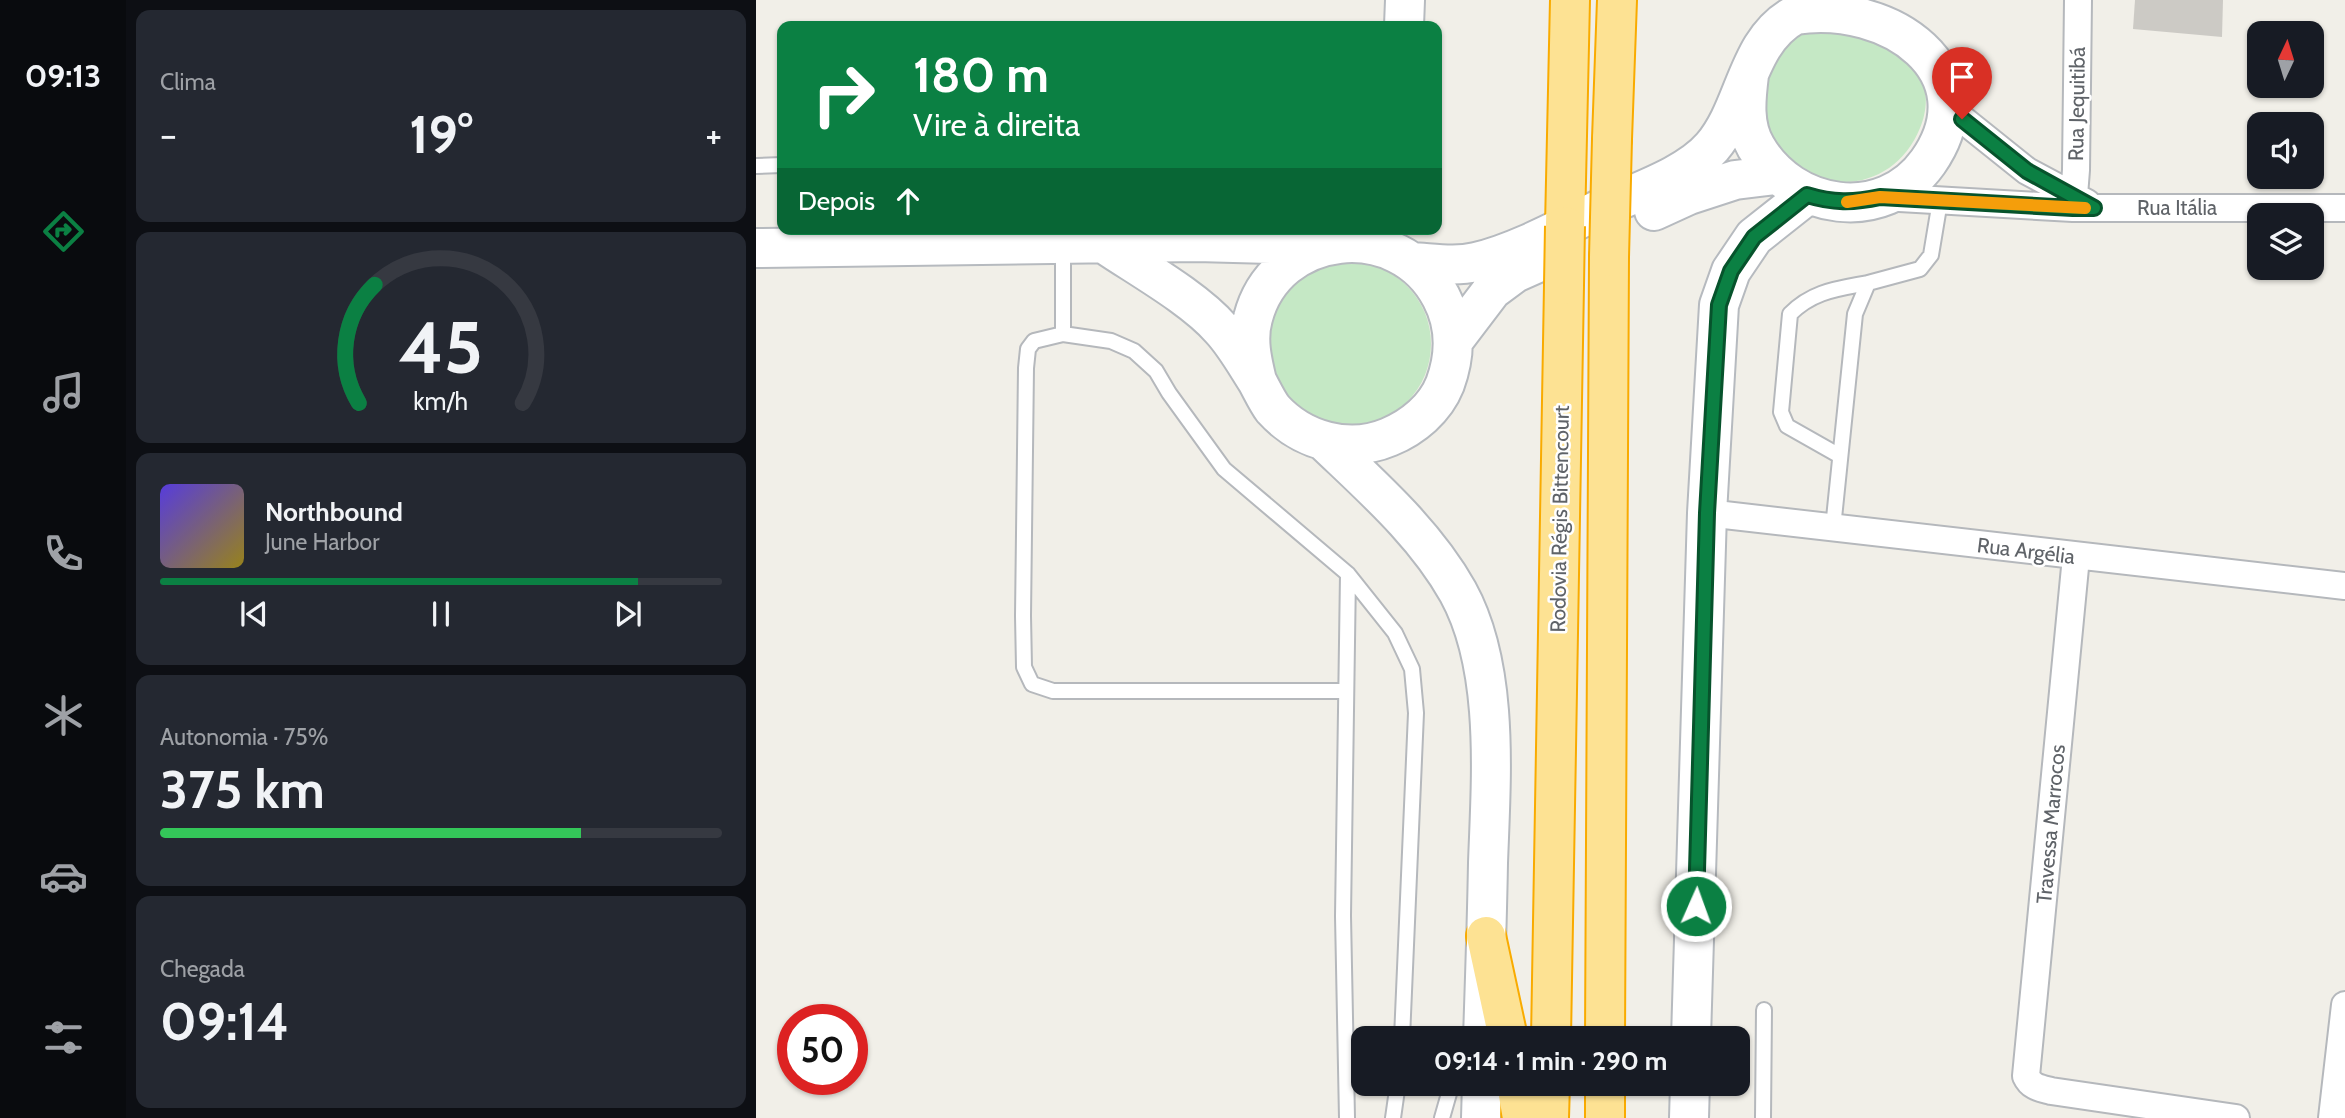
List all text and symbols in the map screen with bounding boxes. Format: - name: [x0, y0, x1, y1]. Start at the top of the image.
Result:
- north arrow: [2247, 21, 2324, 98]
- map controls: [2247, 21, 2324, 280]
- text: 180 m: [913, 45, 1049, 104]
- pin: [1932, 47, 1992, 119]
- street label: Rua Jequitibá: [2063, 47, 2090, 161]
- icon: right: [798, 49, 889, 140]
- text: 09:13: [25, 56, 101, 95]
- icon: arrive: [1943, 58, 1981, 96]
- text: Clima: [160, 68, 216, 96]
- text: 19°: [409, 103, 473, 166]
- text: Vire à direita: [913, 105, 1080, 144]
- text: −: [160, 111, 177, 158]
- text: +: [705, 111, 722, 158]
- button: sound: [2247, 112, 2324, 189]
- icon: ahead: [889, 182, 927, 220]
- text: Depois: [798, 185, 875, 217]
- street label: Rua Itália: [2137, 195, 2217, 220]
- button: layers: [2247, 203, 2324, 280]
- icon: directions: [39, 207, 88, 256]
- text: 45: [399, 304, 483, 392]
- icon: music: [39, 368, 88, 417]
- text: km/h: [414, 386, 468, 416]
- street label: Rodovia Régis Bittencourt: [1545, 405, 1574, 633]
- text: Northbound: [265, 496, 403, 528]
- text: June Harbor: [265, 528, 379, 556]
- icon: phone: [39, 529, 88, 578]
- street label: Rua Argélia: [1976, 532, 2076, 569]
- icon: previous: [235, 595, 273, 633]
- icon: pause: [422, 595, 460, 633]
- icon: next: [609, 595, 647, 633]
- icon: climate: [39, 691, 88, 740]
- text: Autonomia · 75%: [160, 723, 328, 751]
- street label: Travessa Marrocos: [2031, 743, 2070, 905]
- text: 375 km: [160, 758, 325, 821]
- icon: car: [39, 852, 88, 901]
- position arrow: [1659, 869, 1733, 943]
- text: Chegada: [160, 955, 245, 983]
- text: 09:14: [160, 990, 289, 1053]
- speed limit sign: 50: [777, 1004, 868, 1095]
- icon: filters: [39, 1013, 88, 1062]
- text: 09:14 · 1 min · 290 m: [1434, 1045, 1667, 1077]

